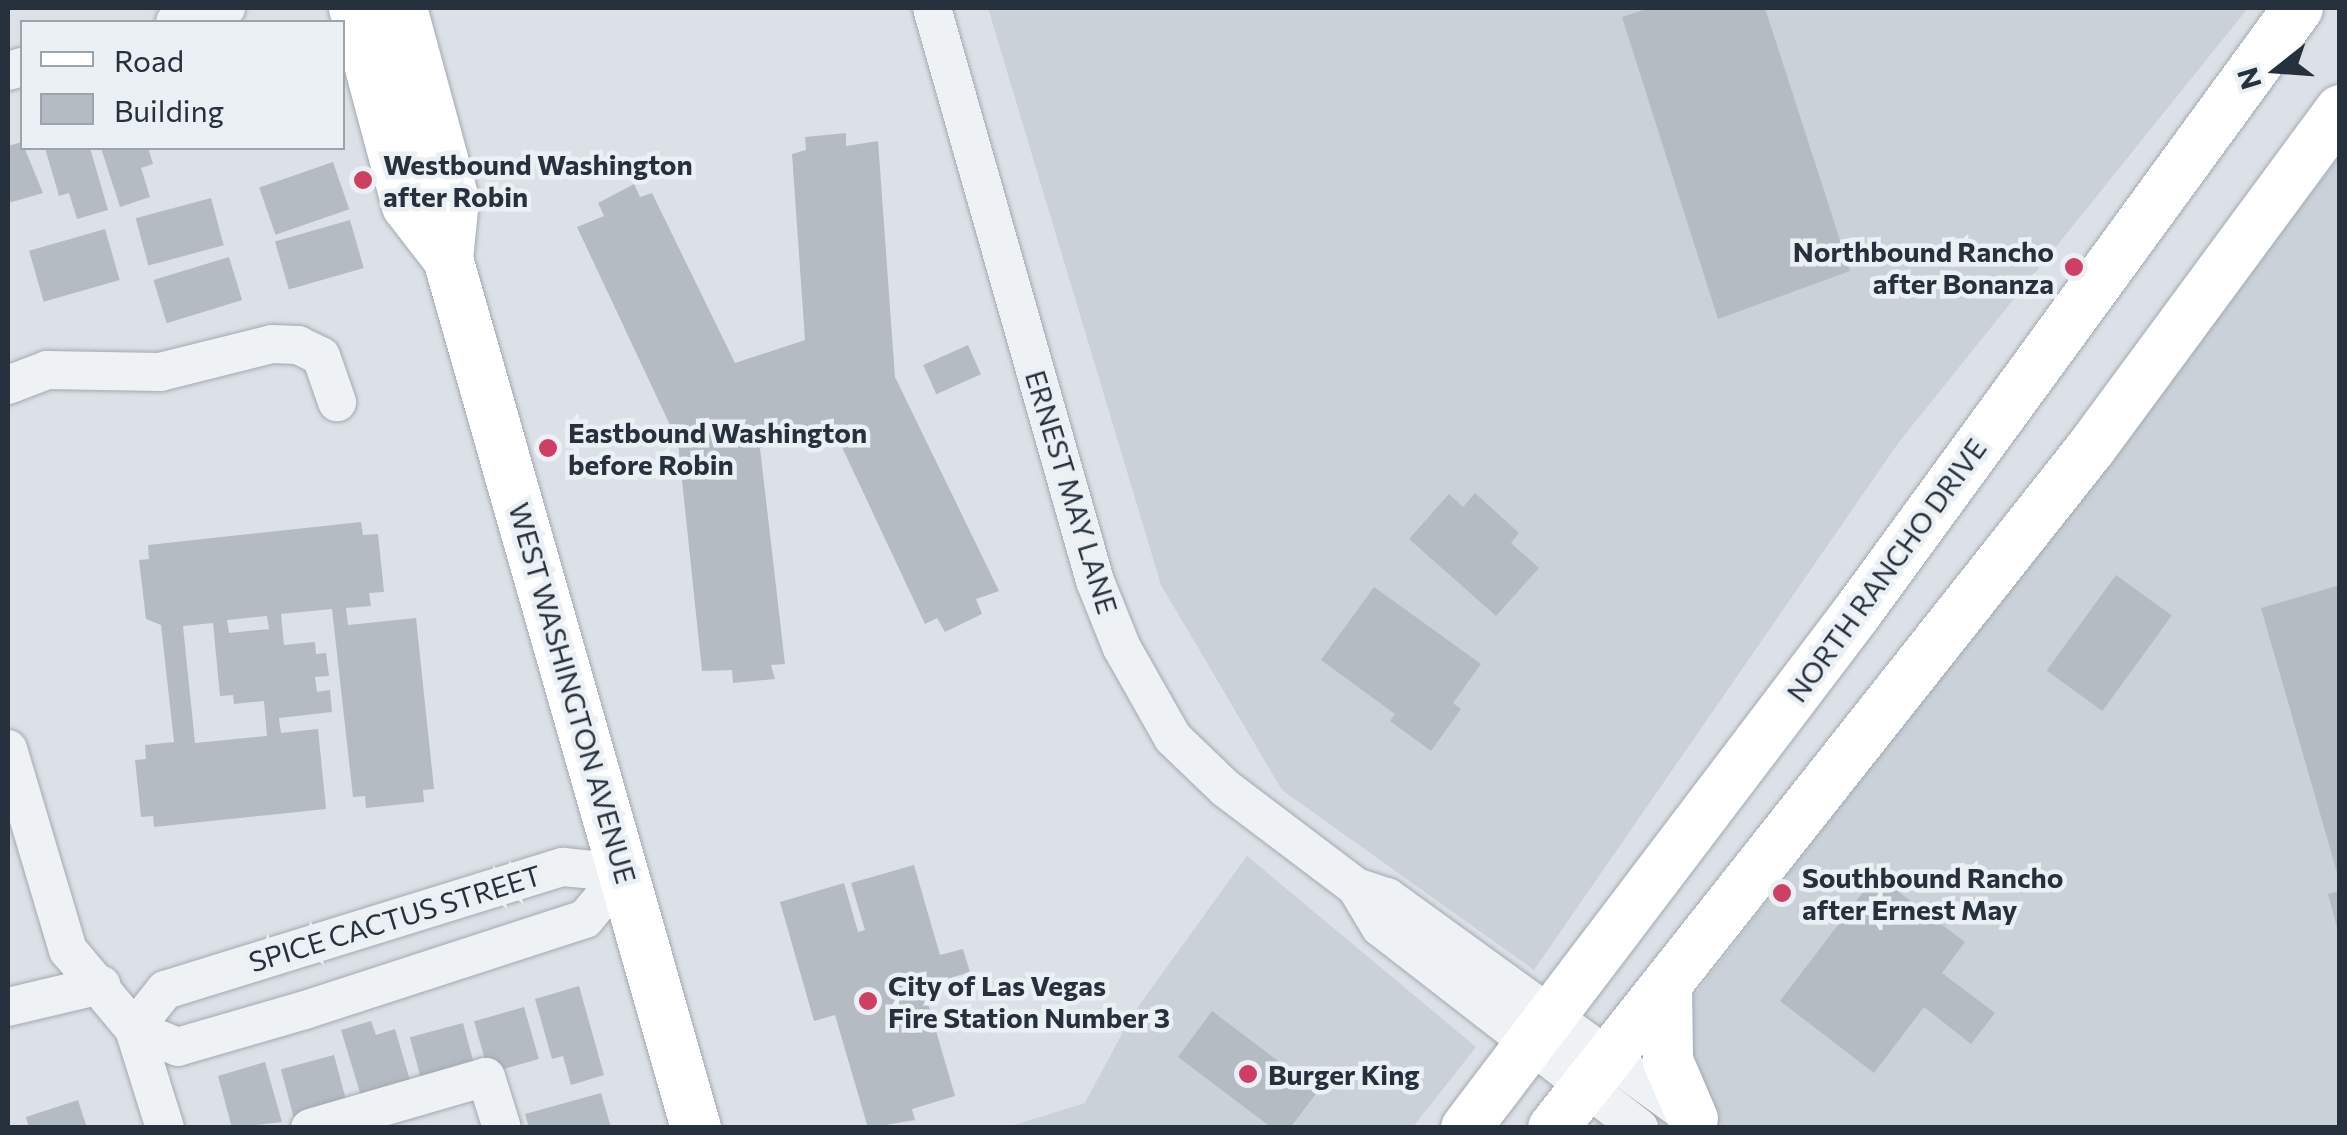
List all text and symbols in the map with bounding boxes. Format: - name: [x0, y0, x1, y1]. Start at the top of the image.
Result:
- legend: [20, 20, 345, 150]
- north arrow: [2227, 20, 2327, 120]
- text: Road: [114, 41, 184, 78]
- text: N: [2229, 64, 2268, 94]
- text: Building: [114, 91, 224, 128]
- place label: Westbound Washington after Robin: [383, 147, 693, 213]
- marker: Westbound Washington after Robin: [352, 169, 374, 191]
- place label: Northbound Rancho after Bonanza: [1793, 234, 2054, 300]
- marker: Northbound Rancho after Bonanza: [2063, 256, 2085, 278]
- street label: ERNEST MAY LANE: [1019, 366, 1125, 618]
- place label: Eastbound Washington before Robin: [568, 415, 867, 481]
- street label: NORTH RANCHO DRIVE: [1779, 432, 1993, 708]
- marker: Eastbound Washington before Robin: [537, 437, 559, 459]
- street label: WEST WASHINGTON AVENUE: [502, 499, 644, 887]
- street label: SPICE CACTUS STREET: [245, 857, 545, 979]
- place label: Southbound Rancho after Ernest May: [1802, 860, 2063, 926]
- marker: Southbound Rancho after Ernest May: [1771, 882, 1793, 904]
- place label: City of Las Vegas Fire Station Number 3: [888, 968, 1170, 1034]
- marker: City of Las Vegas Fire Station Number 3: [857, 990, 879, 1012]
- place label: Burger King: [1268, 1057, 1420, 1091]
- marker: Burger King: [1237, 1063, 1259, 1085]

